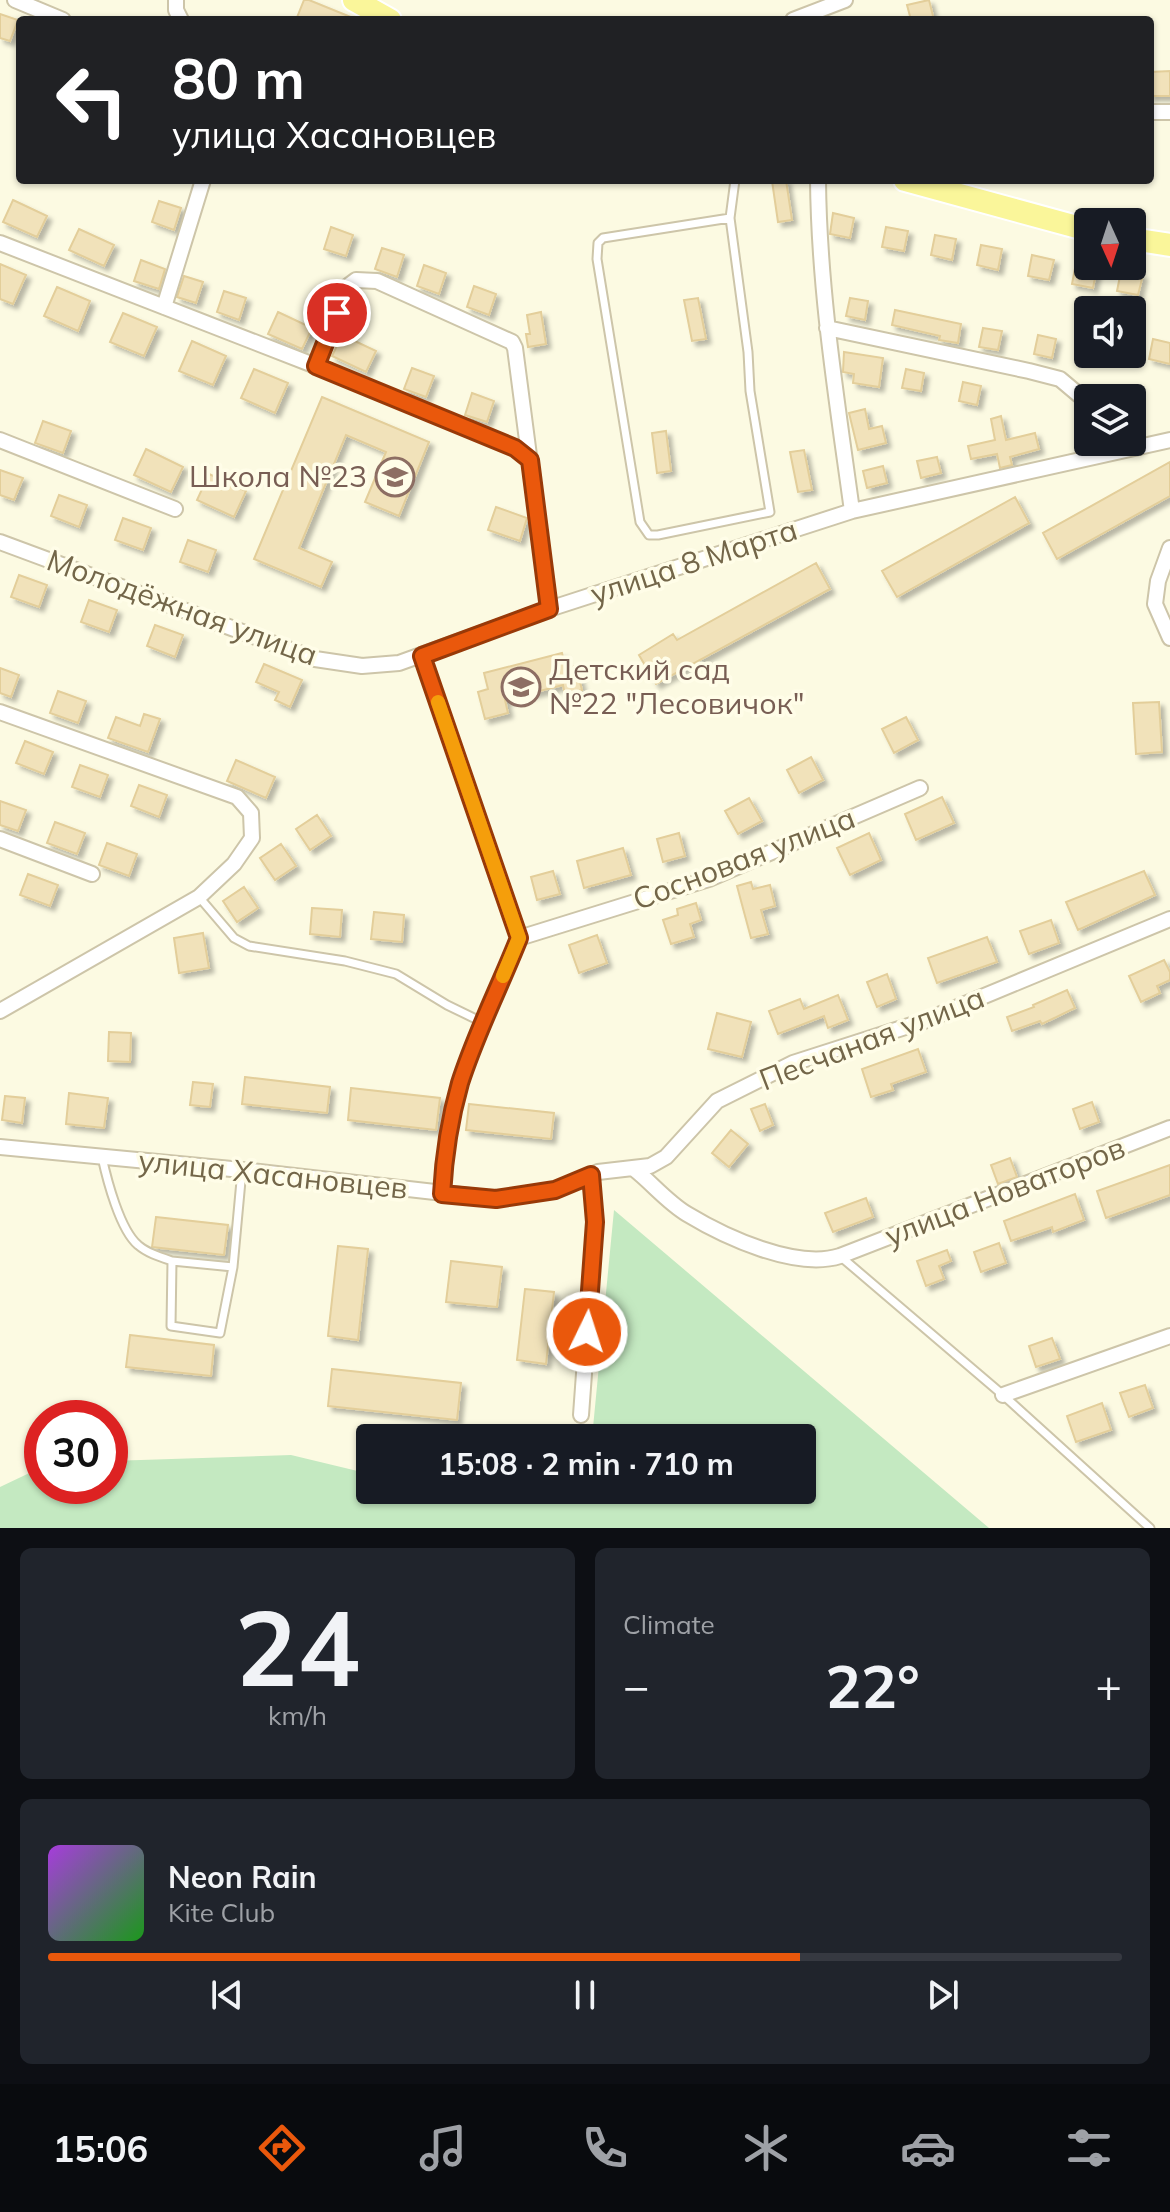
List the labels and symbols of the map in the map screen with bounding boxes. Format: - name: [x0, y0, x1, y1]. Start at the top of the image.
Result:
- north arrow: [1074, 208, 1146, 280]
- pin: [303, 279, 371, 347]
- school or university icon: Школа №23: [374, 456, 416, 498]
- place label: Школа №23: [189, 457, 367, 495]
- street label: улица 8 Марта: [585, 510, 802, 612]
- street label: Молодёжная улица: [42, 540, 323, 674]
- place label: Детский сад №22 "Лесовичок": [549, 650, 804, 722]
- school or university icon: Детский сад №22 "Лесовичок": [500, 666, 542, 708]
- street label: Сосновая улица: [627, 798, 860, 918]
- street label: Песчаная улица: [754, 978, 989, 1098]
- street label: улица Новаторов: [879, 1128, 1130, 1254]
- street label: улица Хасановцев: [137, 1141, 410, 1207]
- position arrow: [545, 1290, 629, 1374]
- speed limit sign: 30: [24, 1400, 128, 1504]

